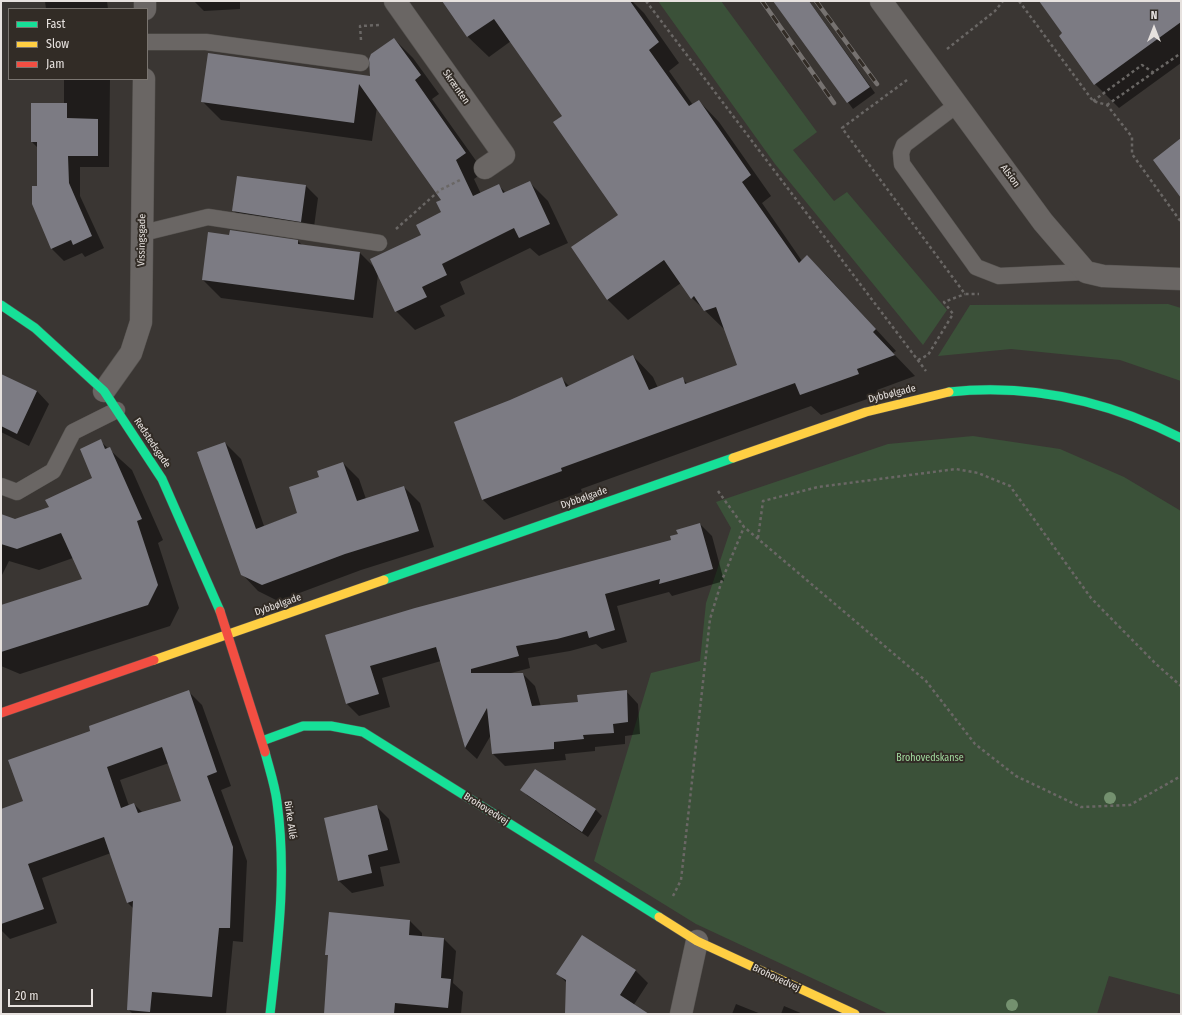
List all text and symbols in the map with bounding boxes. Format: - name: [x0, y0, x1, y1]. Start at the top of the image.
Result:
- legend: [8, 8, 148, 80]
- north arrow: [1134, 8, 1174, 48]
- text: N: [1151, 9, 1157, 22]
- text: Fast: [46, 17, 65, 31]
- text: Slow: [46, 37, 69, 51]
- text: Jam: [46, 57, 64, 71]
- street label: Skrænten: [440, 68, 472, 106]
- street label: Alsion: [998, 162, 1022, 190]
- street label: Vissingsgade: [136, 214, 148, 266]
- street label: Dybbølgade: [867, 382, 917, 406]
- street label: Redstedsgade: [131, 416, 173, 470]
- street label: Dybbølgade: [559, 484, 609, 512]
- street label: Dybbølgade: [253, 591, 303, 619]
- park label: Brohovedskanse: [896, 752, 964, 764]
- street label: Brohovedvej: [461, 790, 511, 828]
- street label: Birke Allé: [281, 800, 299, 840]
- street label: Brohovedvej: [750, 962, 802, 994]
- scale bar: [10, 981, 95, 1007]
- text: 20 m: [15, 989, 39, 1003]

